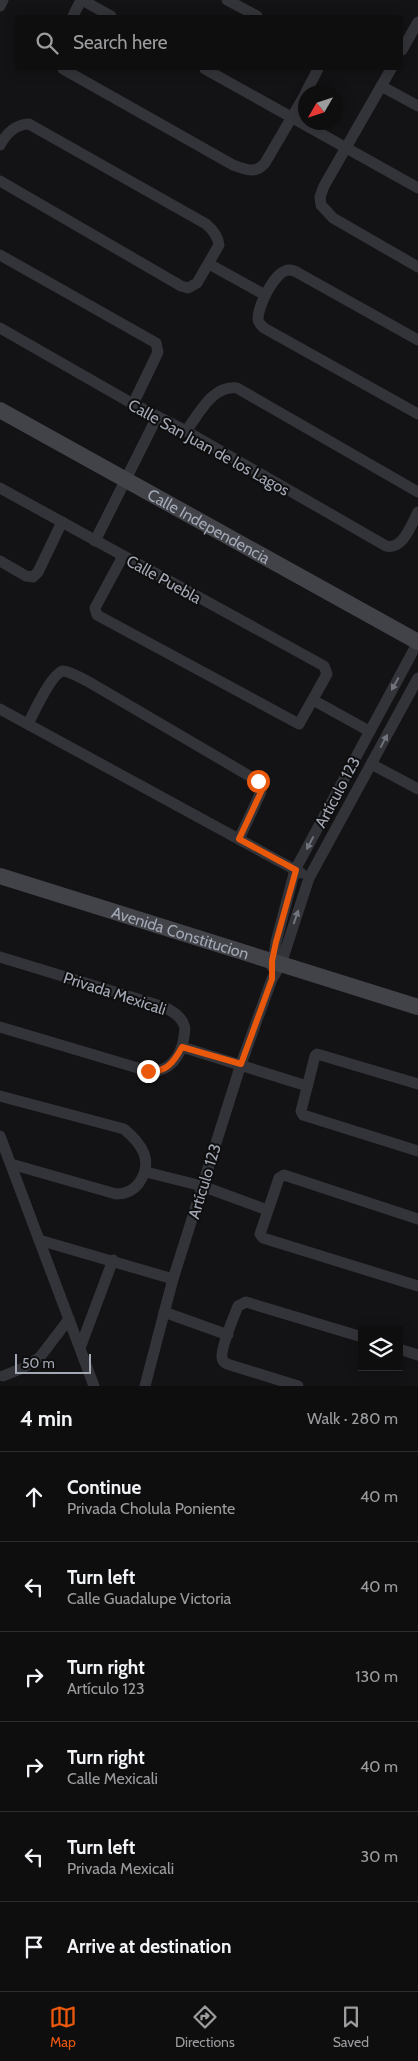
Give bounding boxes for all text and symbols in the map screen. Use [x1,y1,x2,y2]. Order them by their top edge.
search box [15,15,403,70]
icon: search [33,29,61,57]
text: Search here [73,31,167,54]
north arrow [298,85,343,130]
street label: Calle San Juan de los Lagos [125,395,293,500]
street label: Calle Independencia [144,485,274,568]
street label: Calle Puebla [123,551,205,608]
one-way arrow [390,678,399,691]
one-way arrow [380,734,388,748]
street label: Artículo 123 [311,753,364,831]
route start [247,770,270,793]
one-way arrow [306,836,314,850]
street label: Avenida Constitucion [109,903,251,963]
one-way arrow [293,910,300,925]
street label: Privada Mexicali [61,968,169,1019]
route end [137,1060,160,1083]
street label: Artículo 123 [184,1141,225,1221]
map controls [358,1326,403,1371]
button: layers [358,1326,403,1371]
scale bar [15,1351,91,1374]
text: 50 m [22,1354,55,1372]
text: 4 min [20,1406,73,1431]
text: Walk · 280 m [307,1409,398,1428]
text: Continue [67,1476,141,1499]
icon: ahead [20,1483,48,1511]
text: 40 m [360,1487,398,1506]
text: Privada Cholula Poniente [67,1499,235,1518]
text: Turn left [67,1566,135,1589]
icon: left [20,1573,48,1601]
text: 40 m [360,1577,398,1596]
text: Calle Guadalupe Victoria [67,1589,231,1608]
text: Turn right [67,1656,145,1679]
icon: right [20,1663,48,1691]
text: 130 m [355,1667,398,1686]
text: Artículo 123 [67,1679,145,1698]
text: Turn right [67,1746,145,1769]
icon: right [20,1753,48,1781]
text: 40 m [360,1757,398,1776]
text: Calle Mexicali [67,1769,158,1788]
text: Turn left [67,1836,135,1859]
icon: left [20,1843,48,1871]
text: 30 m [361,1847,398,1866]
text: Privada Mexicali [67,1859,174,1878]
icon: arrive [20,1933,48,1961]
text: Arrive at destination [67,1935,231,1958]
tab: Map [49,2003,77,2051]
tab: Directions [175,2003,235,2051]
tab: Saved [333,2003,369,2051]

